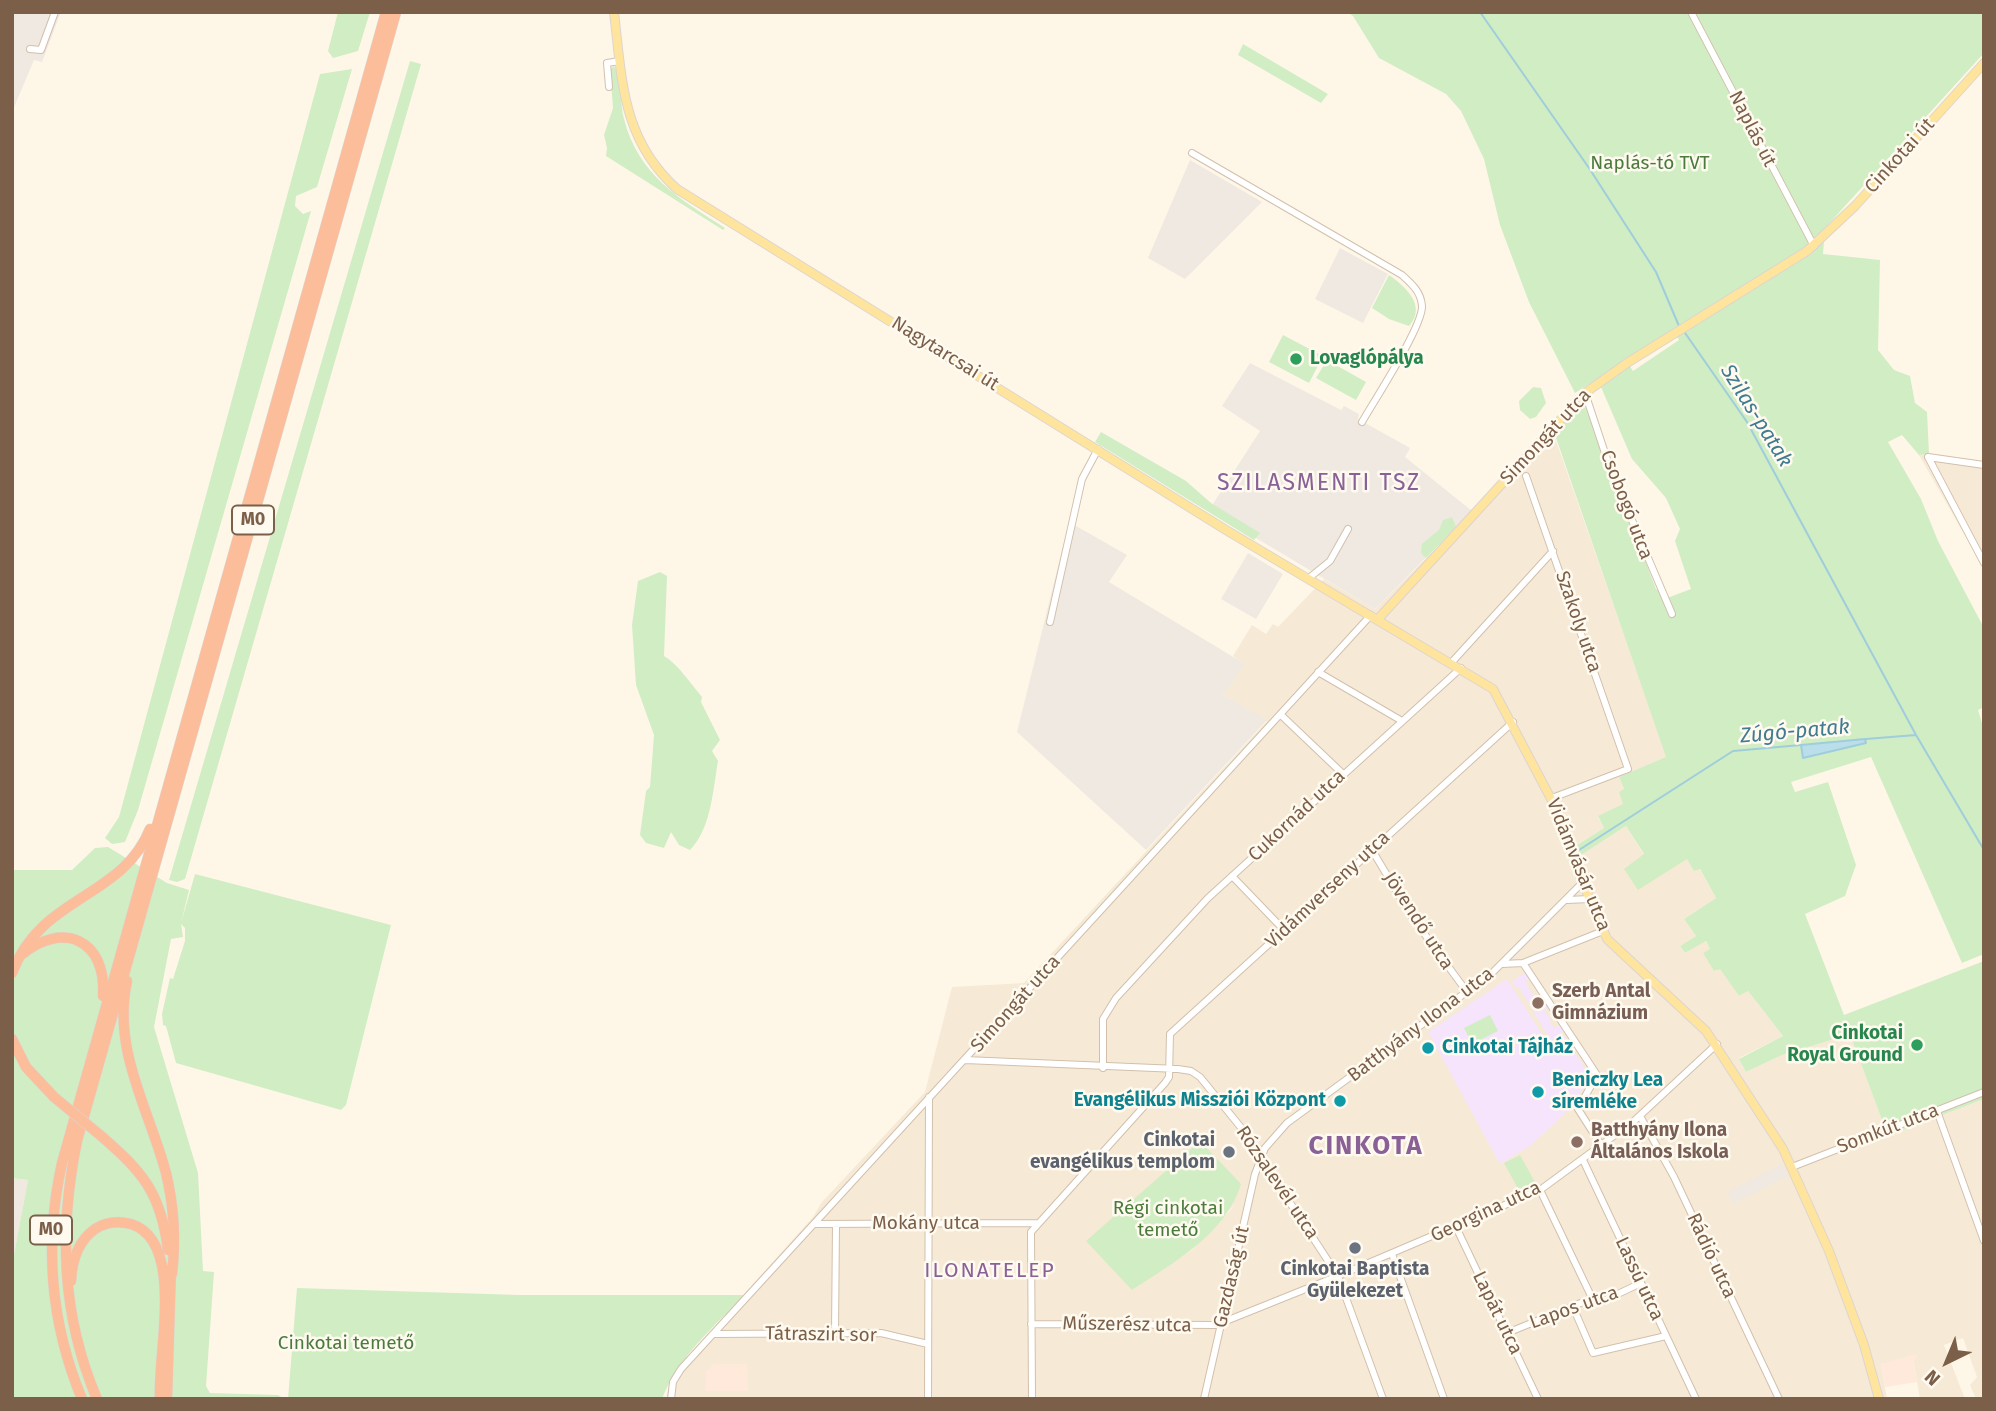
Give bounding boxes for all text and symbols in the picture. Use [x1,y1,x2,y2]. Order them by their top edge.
street label: Naplás út [1723,87,1781,171]
street label: Cinkotai út [1860,114,1940,198]
park label: Naplás-tó TVT [1590,153,1710,175]
street label: Nagytarcsai út [887,312,1003,396]
place label: Lovaglópálya [1310,348,1424,370]
marker: Lovaglópálya [1288,351,1304,367]
water label: Szilas-patak [1715,360,1797,472]
street label: Simongát utca [1496,384,1596,490]
street label: Csobogó utca [1595,447,1657,563]
district label: SZILASMENTI TSZ [1219,470,1419,498]
road number: M0 [232,506,274,534]
street label: Szakoly utca [1550,568,1606,676]
water label: Zúgó-patak [1739,715,1851,749]
street label: Cukornád utca [1244,765,1350,867]
street label: Vidámvásár utca [1541,795,1615,935]
street label: Vidámverseny utca [1261,826,1395,954]
street label: Jövendő utca [1378,868,1458,974]
street label: Simongát utca [966,951,1066,1057]
street label: Batthyány Ilona utca [1343,963,1499,1087]
place label: Szerb Antal Gimnázium [1552,981,1650,1025]
marker: Szerb Antal Gimnázium [1530,995,1546,1011]
place label: Cinkotai Royal Ground [1787,1023,1903,1067]
place label: Cinkotai Tájház [1442,1037,1573,1059]
marker: Cinkotai Royal Ground [1909,1037,1925,1053]
marker: Cinkotai Tájház [1420,1040,1436,1056]
place label: Beniczky Lea síremléke [1552,1070,1663,1114]
marker: Beniczky Lea síremléke [1530,1084,1546,1100]
place label: Evangélikus Missziói Központ [1074,1090,1326,1112]
marker: Evangélikus Missziói Központ [1332,1093,1348,1109]
street label: Somkút utca [1834,1099,1942,1159]
place label: Batthyány Ilona Általános Iskola [1591,1120,1729,1164]
street label: Rózsalevél utca [1231,1122,1323,1244]
place label: Cinkotai evangélikus templom [1030,1130,1215,1174]
district label: CINKOTA [1309,1131,1423,1163]
marker: Batthyány Ilona Általános Iskola [1569,1134,1585,1150]
marker: Cinkotai evangélikus templom [1221,1144,1237,1160]
street label: Georgina utca [1427,1177,1545,1247]
park label: Régi cinkotai temető [1113,1198,1223,1242]
street label: Rádió utca [1681,1210,1741,1302]
street label: Mokány utca [872,1213,980,1235]
road number: M0 [30,1216,72,1245]
street label: Gazdaság út [1209,1224,1255,1330]
street label: Lassú utca [1610,1233,1668,1325]
marker: Cinkotai Baptista Gyülekezet [1347,1240,1363,1256]
district label: ILONATELEP [925,1258,1055,1284]
place label: Cinkotai Baptista Gyülekezet [1281,1259,1429,1303]
street label: Lapát utca [1467,1268,1527,1358]
street label: Lapos utca [1527,1281,1621,1335]
street label: Műszerész utca [1062,1312,1192,1338]
street label: Tátraszirt sor [765,1323,877,1347]
north arrow [1912,1327,1982,1397]
park label: Cinkotai temető [278,1333,414,1355]
text: N [1920,1365,1945,1390]

